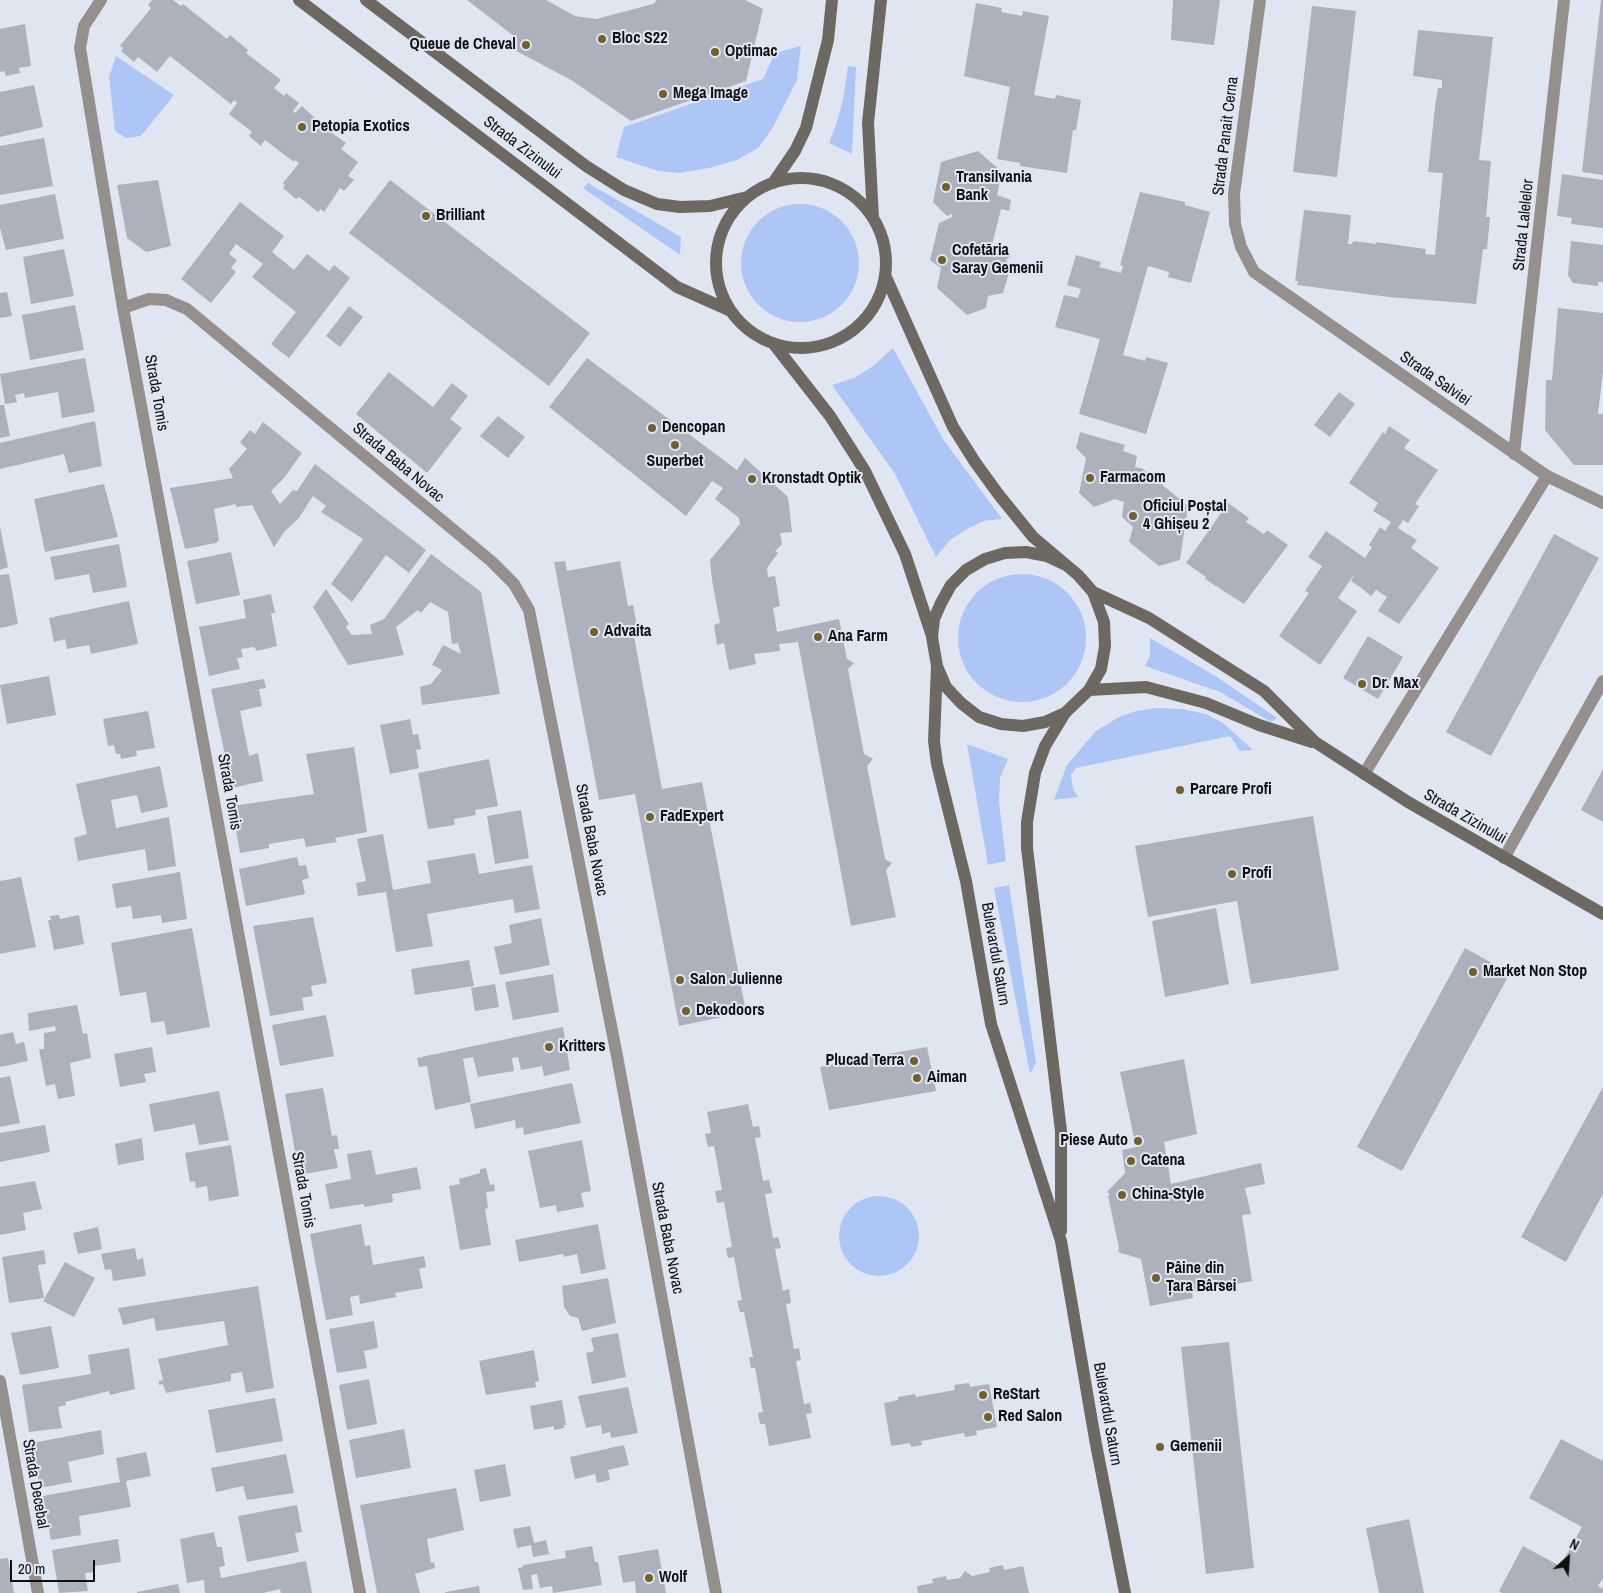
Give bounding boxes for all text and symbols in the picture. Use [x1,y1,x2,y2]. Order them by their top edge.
place label: Bloc S22 [612,29,667,49]
marker: Bloc S22 [596,33,608,45]
place label: Queue de Cheval [410,35,516,55]
marker: Queue de Cheval [520,39,532,51]
place label: Optimac [725,42,777,62]
marker: Optimac [709,46,721,58]
street label: Strada Panait Cerna [1209,75,1243,197]
place label: Mega Image [673,84,748,104]
marker: Mega Image [657,88,669,100]
street label: Strada Zizinului [479,112,565,184]
place label: Petopia Exotics [312,117,410,137]
marker: Petopia Exotics [296,121,308,133]
place label: Transilvania Bank [956,168,1032,206]
street label: Strada Lalelelor [1510,178,1538,272]
marker: Transilvania Bank [940,181,952,193]
place label: Brilliant [436,206,485,226]
marker: Brilliant [420,210,432,222]
place label: Cofetăria Saray Gemenii [952,241,1043,279]
marker: Cofetăria Saray Gemenii [936,254,948,266]
street label: Strada Salviei [1396,348,1474,410]
street label: Strada Tomis [140,353,172,433]
place label: Dencopan [662,418,725,438]
street label: Strada Baba Novac [348,419,448,507]
marker: Dencopan [646,422,658,434]
marker: Superbet [669,439,681,451]
place label: Superbet [647,452,703,472]
place label: Farmacom [1100,468,1166,488]
place label: Kronstadt Optik [762,469,861,489]
marker: Farmacom [1084,472,1096,484]
marker: Kronstadt Optik [746,473,758,485]
place label: Oficiul Poștal 4 Ghișeu 2 [1143,497,1227,535]
marker: Oficiul Poștal 4 Ghișeu 2 [1127,510,1139,522]
place label: Advaita [604,622,651,642]
marker: Advaita [588,626,600,638]
place label: Ana Farm [828,627,888,647]
marker: Ana Farm [812,631,824,643]
place label: Dr. Max [1372,674,1419,694]
marker: Dr. Max [1356,678,1368,690]
street label: Strada Tomis [213,752,245,832]
place label: Parcare Profi [1190,780,1272,800]
street label: Strada Baba Novac [571,782,611,898]
marker: Parcare Profi [1174,784,1186,796]
street label: Strada Zizinului [1420,786,1510,848]
place label: FadExpert [660,807,724,827]
marker: FadExpert [644,811,656,823]
place label: Profi [1242,864,1272,884]
marker: Profi [1226,868,1238,880]
street label: Bulevardul Saturn [976,901,1014,1007]
place label: Market Non Stop [1483,962,1587,982]
marker: Market Non Stop [1467,966,1479,978]
place label: Salon Julienne [690,970,783,990]
marker: Salon Julienne [674,974,686,986]
place label: Dekodoors [696,1001,765,1021]
marker: Dekodoors [680,1005,692,1017]
place label: Kritters [559,1037,606,1057]
marker: Kritters [543,1041,555,1053]
place label: Plucad Terra [825,1051,904,1071]
marker: Plucad Terra [908,1055,920,1067]
place label: Aiman [927,1068,967,1088]
marker: Aiman [911,1072,923,1084]
place label: Piese Auto [1060,1131,1128,1151]
marker: Piese Auto [1132,1135,1144,1147]
street label: Strada Tomis [287,1150,319,1230]
place label: Catena [1141,1151,1185,1171]
marker: Catena [1125,1155,1137,1167]
street label: Strada Baba Novac [647,1180,687,1296]
place label: China-Style [1132,1185,1204,1205]
marker: China-Style [1116,1189,1128,1201]
place label: Pâine din Țara Bârsei [1166,1259,1237,1297]
marker: Pâine din Țara Bârsei [1150,1272,1162,1284]
street label: Bulevardul Saturn [1088,1361,1126,1467]
place label: ReStart [993,1385,1040,1405]
marker: ReStart [977,1389,989,1401]
place label: Red Salon [998,1407,1062,1427]
marker: Red Salon [982,1411,994,1423]
place label: Gemenii [1170,1437,1222,1457]
street label: Strada Decebal [18,1438,52,1530]
marker: Gemenii [1154,1441,1166,1453]
north arrow [1543,1533,1593,1583]
text: N [1567,1535,1582,1554]
scale bar [12,1550,98,1582]
text: 20 m [18,1558,45,1579]
place label: Wolf [659,1568,687,1588]
marker: Wolf [643,1572,655,1584]

